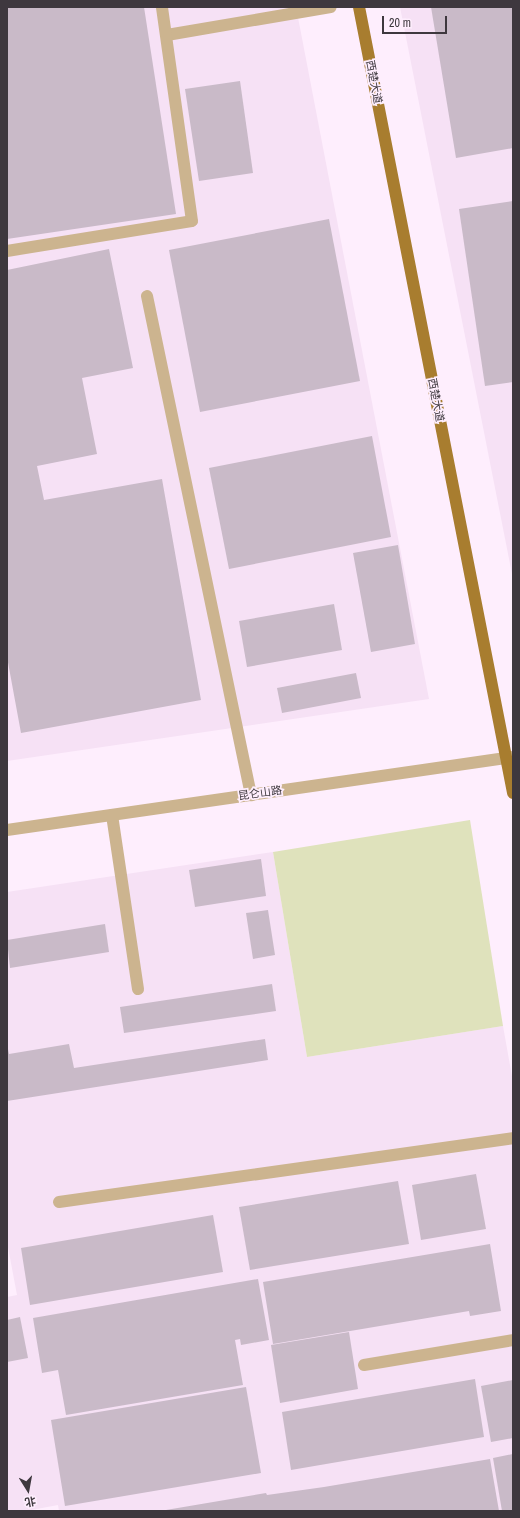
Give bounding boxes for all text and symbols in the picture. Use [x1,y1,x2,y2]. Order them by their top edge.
scale bar [384,8,449,34]
text: 20 m [389,15,411,31]
street label: 西楚大道 [363,59,385,105]
street label: 西楚大道 [425,377,447,423]
street label: 昆仑山路 [237,783,283,803]
north arrow [8,1470,48,1510]
text: 北 [24,1494,37,1510]

